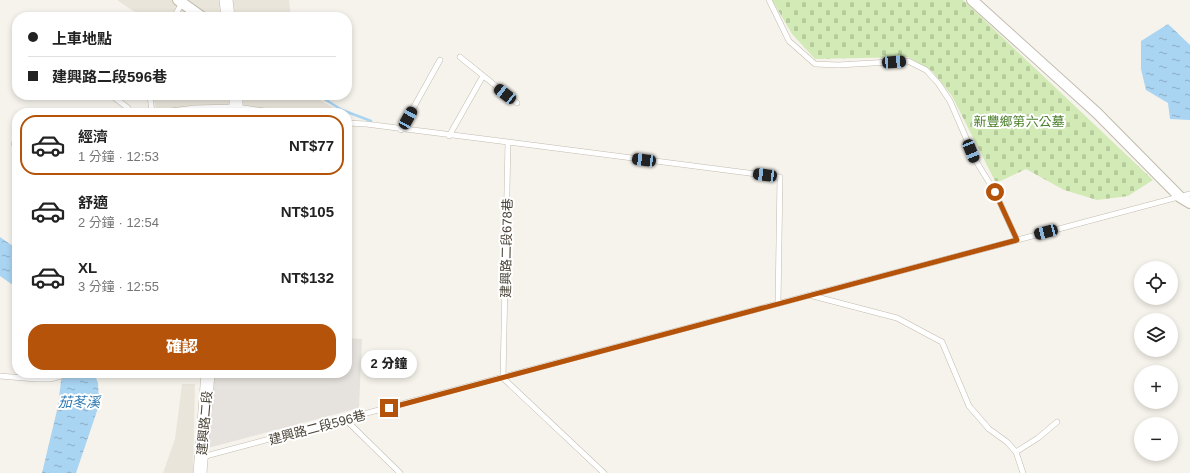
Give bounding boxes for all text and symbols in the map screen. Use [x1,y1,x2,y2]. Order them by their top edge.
text: 上車地點 [52,30,112,47]
car [882,55,906,69]
text: 建興路二段596巷 [52,68,167,85]
car [492,82,518,106]
car [397,105,419,131]
park label: 新豐鄉第六公墓 [973,114,1065,129]
icon: car [30,127,66,163]
text: 經濟 [78,128,108,145]
text: NT$77 [289,137,334,154]
car [961,138,981,164]
text: 1 分鐘 · 12:53 [78,149,159,164]
car [631,153,657,167]
car [752,168,778,182]
route start [986,183,1004,201]
icon: car [30,193,66,229]
text: 舒適 [78,194,108,211]
street label: 建興路二段678巷 [498,198,515,298]
text: NT$105 [281,203,334,220]
text: 2 分鐘 · 12:54 [78,215,159,230]
car [1033,223,1059,241]
icon: car [30,259,66,295]
text: XL [78,259,97,276]
map controls [1134,261,1178,461]
button: locate [1134,261,1178,305]
text: NT$132 [281,269,334,286]
text: 3 分鐘 · 12:55 [78,279,159,294]
button: layers [1134,313,1178,357]
button: 確認 [28,324,336,370]
callout: 2 分鐘 [361,350,417,378]
text: 2 分鐘 [371,356,407,371]
button: + [1134,365,1178,409]
street label: 建興路二段 [194,390,215,456]
water label: 茄苳溪 [58,394,102,410]
route end [380,399,398,417]
street label: 建興路二段596巷 [267,407,367,448]
button: − [1134,417,1178,461]

